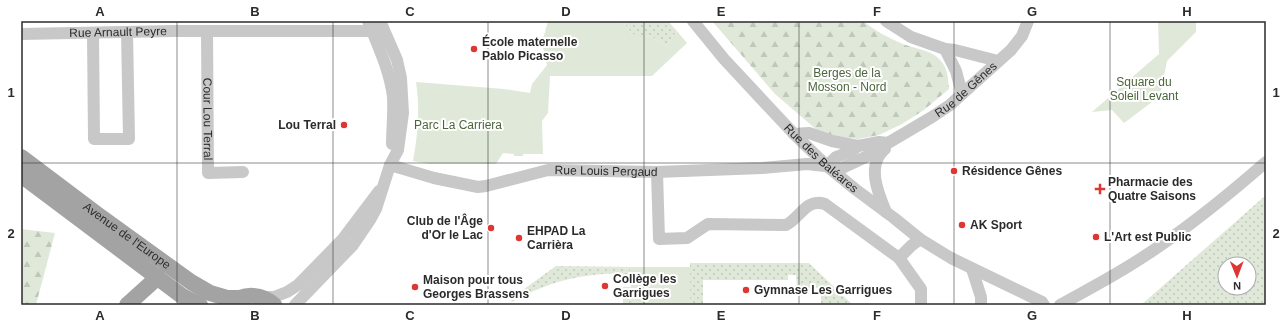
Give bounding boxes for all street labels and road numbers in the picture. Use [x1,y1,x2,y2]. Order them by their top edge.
street label: Rue Arnault Peyre [69,24,167,40]
street label: Rue de Gênes [932,59,1000,120]
street label: Cour Lou Terral [200,78,215,160]
street label: Rue des Baléares [781,121,861,196]
street label: Rue Louis Pergaud [555,163,658,179]
street label: Avenue de l'Europe [81,199,174,272]

